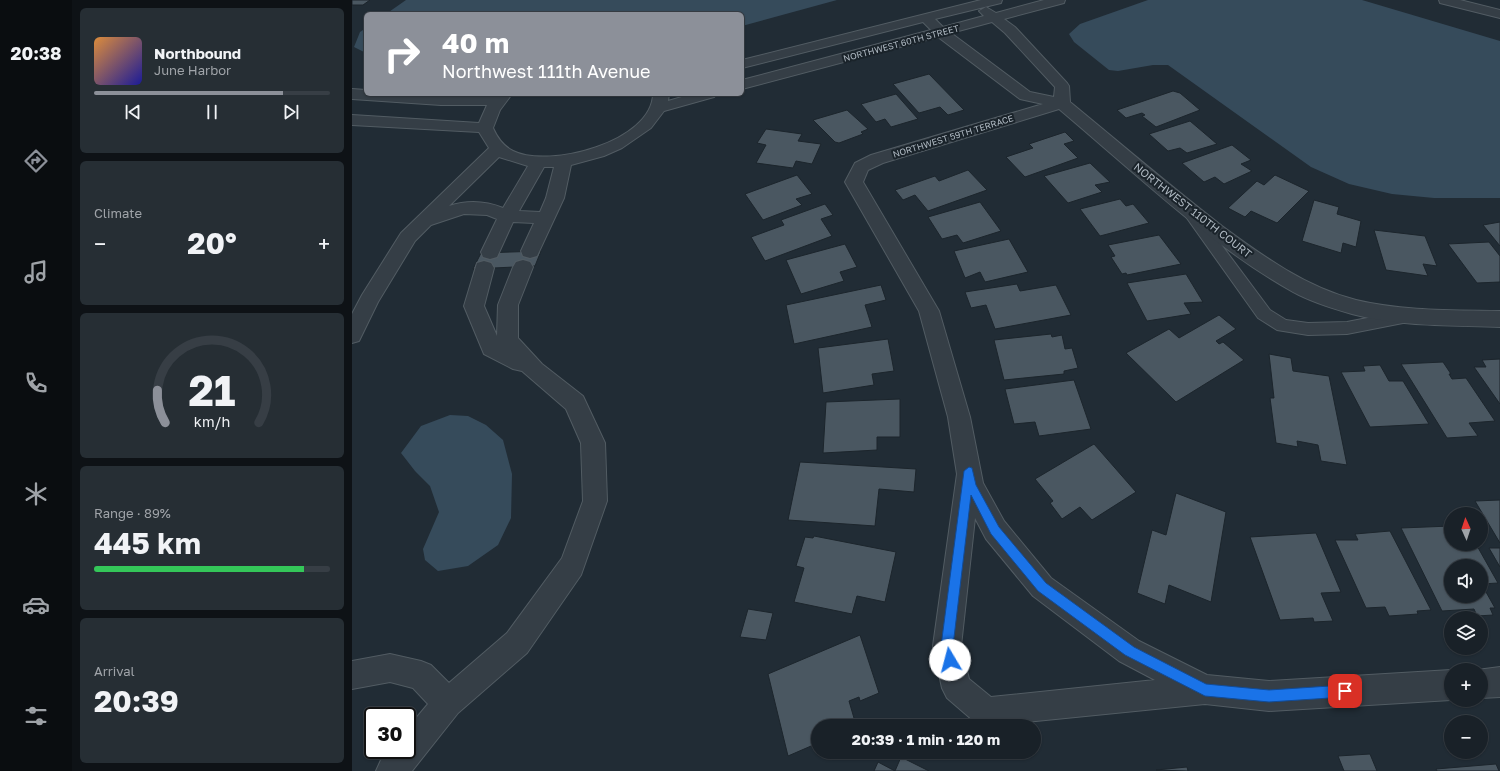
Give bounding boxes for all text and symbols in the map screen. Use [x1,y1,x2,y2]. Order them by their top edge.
street label: NORTHWEST 60TH STREET [842,22,960,64]
text: 40 m [442,26,509,59]
icon: right [376,28,428,80]
text: 20:38 [11,42,61,64]
text: Northbound [154,44,241,62]
text: Northwest 111th Avenue [442,60,651,82]
text: June Harbor [154,62,231,78]
icon: previous [122,101,144,123]
icon: pause [201,101,223,123]
icon: next [280,101,302,123]
street label: NORTHWEST 59TH TERRACE [891,112,1015,160]
icon: directions [22,147,50,175]
street label: NORTHWEST 110TH COURT [1131,160,1255,260]
text: Climate [94,205,142,221]
text: 20° [187,225,237,261]
text: − [94,230,106,257]
text: + [318,230,330,257]
icon: music [22,258,50,286]
text: 21 [189,365,235,415]
icon: phone [22,369,50,397]
text: km/h [194,413,230,430]
icon: climate [22,480,50,508]
text: Range · 89% [94,505,171,521]
north arrow [1444,507,1488,551]
map controls [1444,507,1488,759]
text: 445 km [94,525,201,561]
button: sound [1444,559,1488,603]
icon: car [22,591,50,619]
button: layers [1444,611,1488,655]
position arrow [929,639,971,681]
text: Arrival [94,663,135,679]
button: + [1444,663,1488,707]
pin [1328,674,1362,708]
icon: arrive [1334,680,1356,702]
text: 20:39 [94,683,179,719]
icon: filters [22,702,50,730]
speed limit sign: 30 [364,707,416,759]
button: − [1444,715,1488,759]
text: 20:39 · 1 min · 120 m [852,730,1000,748]

